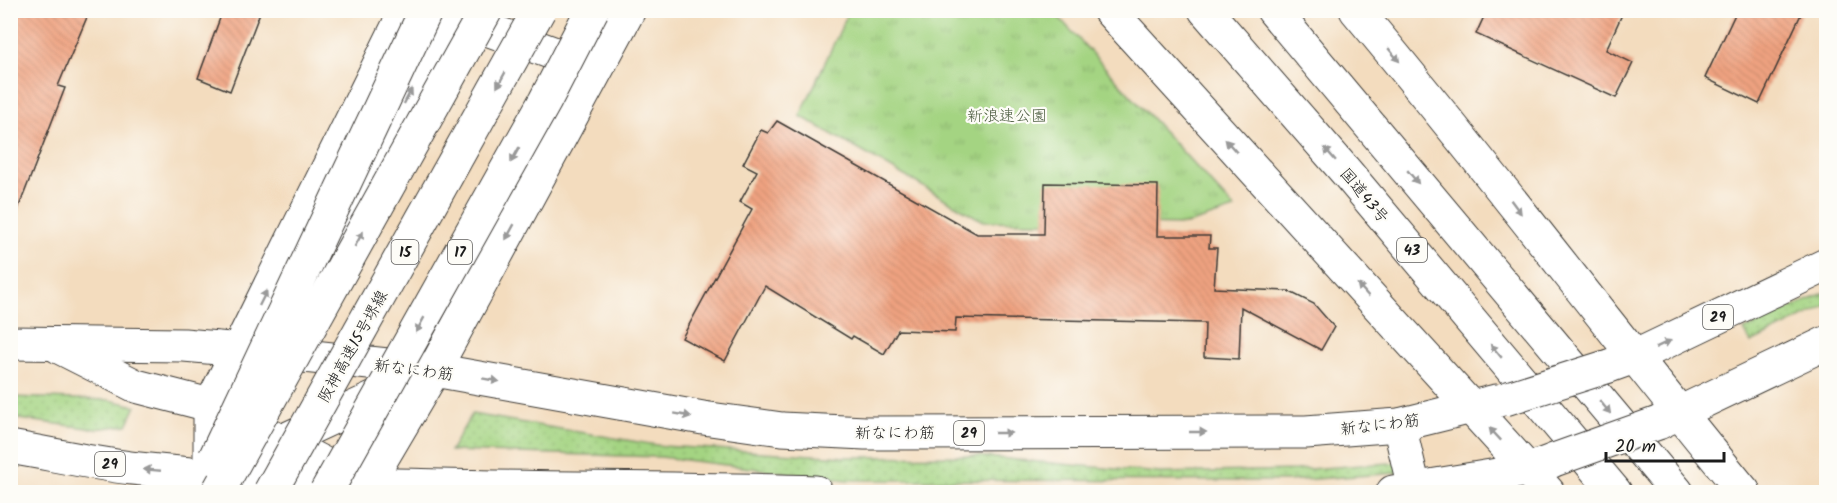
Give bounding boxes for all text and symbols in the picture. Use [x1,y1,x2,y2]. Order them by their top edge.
one-way arrow [1387,47,1400,62]
one-way arrow [496,72,506,89]
one-way arrow [404,87,413,104]
park label: 新浪速公園 [967,104,1047,129]
one-way arrow [1225,139,1238,154]
one-way arrow [510,146,520,163]
one-way arrow [1324,147,1337,162]
street label: 国道43号 [1333,163,1395,229]
one-way arrow [1406,169,1419,185]
one-way arrow [1510,199,1523,215]
one-way arrow [505,223,515,240]
one-way arrow [354,231,364,248]
road number: 43 [1397,238,1427,262]
road number: 15 [392,240,418,264]
road number: 17 [448,240,472,264]
one-way arrow [1357,283,1370,298]
street label: 阪神高速15号堺線 [312,286,395,408]
one-way arrow [258,289,268,306]
road number: 29 [1703,305,1733,329]
one-way arrow [415,317,425,334]
one-way arrow [1654,339,1671,348]
one-way arrow [1490,343,1503,359]
street label: 新なにわ筋 [373,353,455,388]
one-way arrow [482,376,501,385]
one-way arrow [1599,399,1611,414]
street label: 新なにわ筋 [1339,408,1421,443]
one-way arrow [674,411,693,420]
street label: 新なにわ筋 [855,421,935,446]
road number: 29 [954,421,984,445]
scale bar [1606,425,1724,463]
one-way arrow [1189,427,1208,437]
one-way arrow [1488,427,1502,441]
one-way arrow [994,428,1013,437]
text: 20 m [1615,433,1656,462]
road number: 29 [95,452,125,476]
one-way arrow [142,465,161,475]

